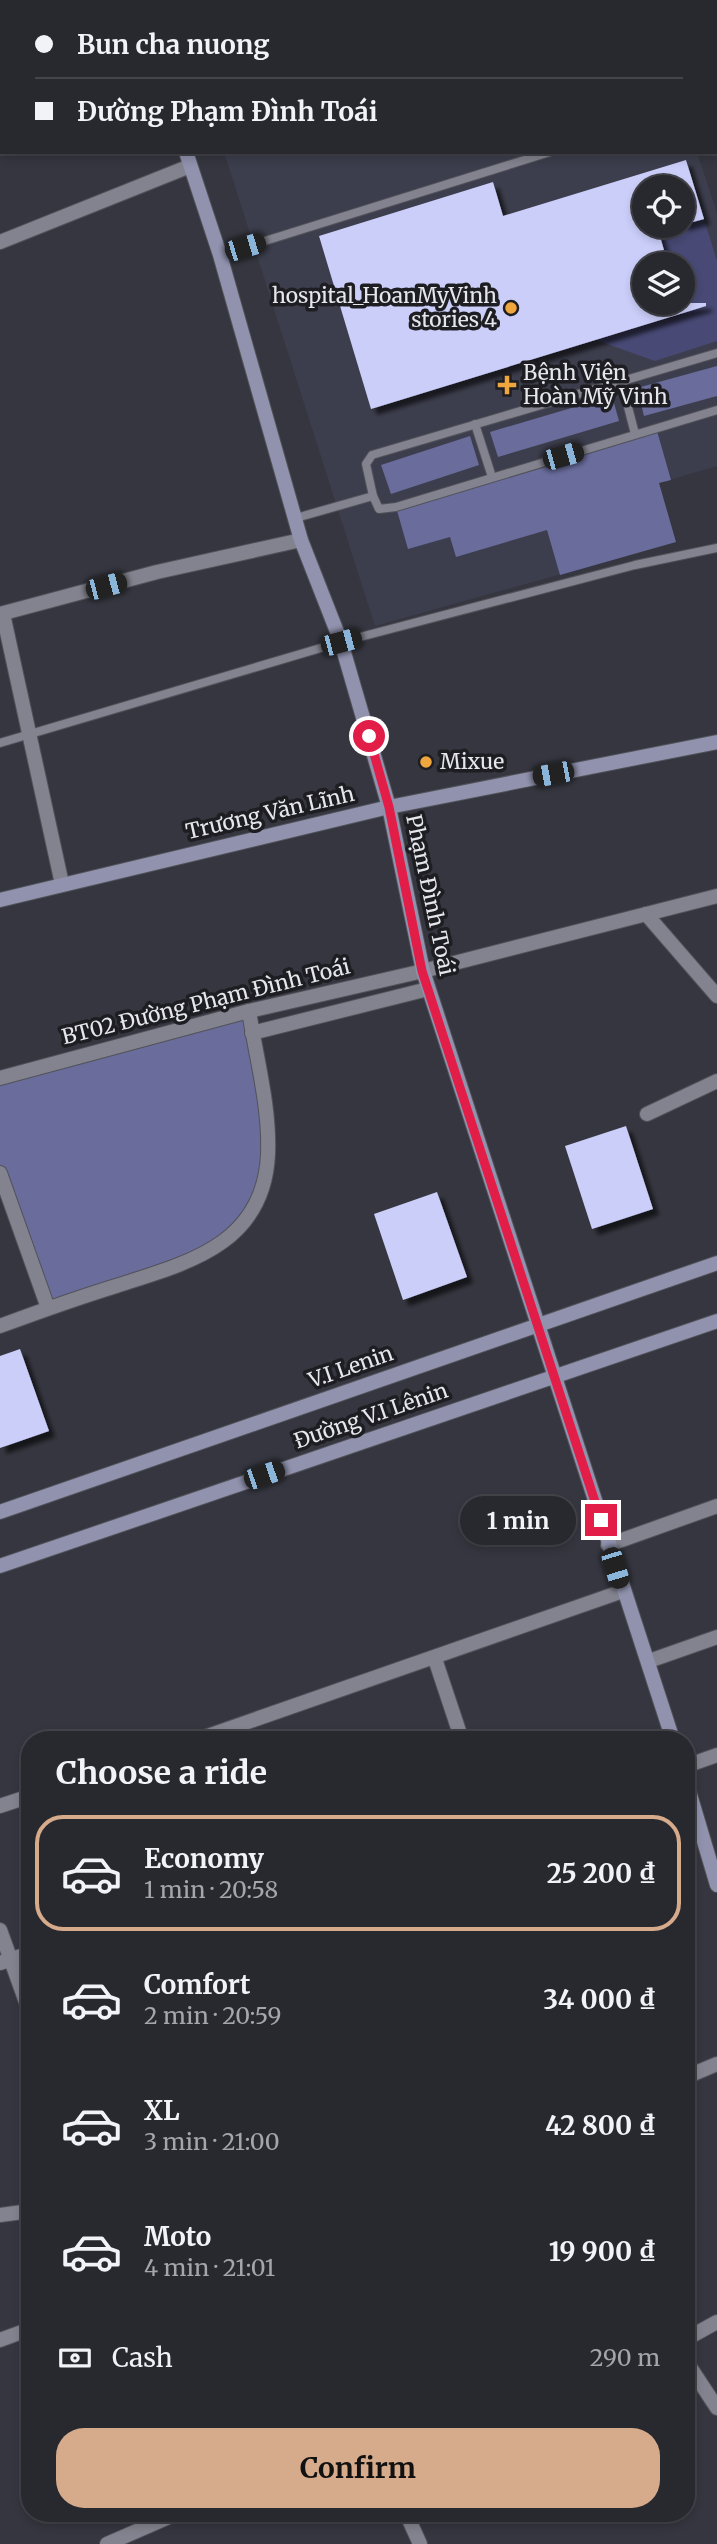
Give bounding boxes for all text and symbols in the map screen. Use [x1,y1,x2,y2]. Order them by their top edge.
text: Bun cha nuong [77,28,270,61]
text: Đường Phạm Đình Toái [77,95,378,128]
map controls [632,175,695,315]
button: locate [632,175,695,238]
car [222,231,269,263]
button: layers [632,252,695,315]
place label: hospital_HoanMyVinh stories 4 [272,282,497,333]
marker: hospital_HoanMyVinh stories 4 [503,300,519,316]
place label: Bệnh Viện Hoàn Mỹ Vinh [523,359,668,410]
marker: Bệnh Viện Hoàn Mỹ Vinh [497,375,517,395]
car [540,440,587,472]
car [83,570,130,602]
car [318,626,365,658]
route start [353,720,385,752]
place label: Mixue [440,748,504,775]
marker: Mixue [418,754,434,770]
car [531,760,576,788]
street label: Trương Văn Lĩnh [183,780,357,845]
street label: Phạm Đình Toái [400,812,461,978]
street label: BT02 Đường Phạm Đình Toái [59,953,353,1050]
street label: V.I Lenin [304,1339,397,1394]
street label: Đường V.I Lênin [290,1377,451,1455]
car [241,1458,288,1492]
callout: 1 min [461,1496,576,1544]
route end [585,1504,617,1536]
text: 1 min [487,1506,549,1535]
car [599,1545,632,1591]
text: Choose a ride [56,1753,267,1793]
icon: car [60,1842,123,1905]
text: Economy [144,1842,264,1875]
text: 25 200 ₫ [547,1857,656,1890]
text: 1 min · 20:58 [144,1875,278,1904]
icon: car [60,1968,123,2031]
text: Comfort [144,1968,250,2001]
text: 34 000 ₫ [543,1983,656,2016]
text: 2 min · 20:59 [144,2001,281,2030]
icon: car [60,2094,123,2157]
text: XL [144,2094,180,2127]
text: 42 800 ₫ [545,2109,656,2142]
text: 3 min · 21:00 [144,2127,280,2156]
icon: car [60,2220,123,2283]
text: Moto [144,2220,211,2253]
text: 19 900 ₫ [549,2235,656,2268]
text: 4 min · 21:01 [144,2253,275,2282]
icon: cash [56,2339,94,2377]
text: Cash [112,2341,173,2374]
text: 290 m [590,2343,660,2372]
button: Confirm [56,2428,660,2508]

